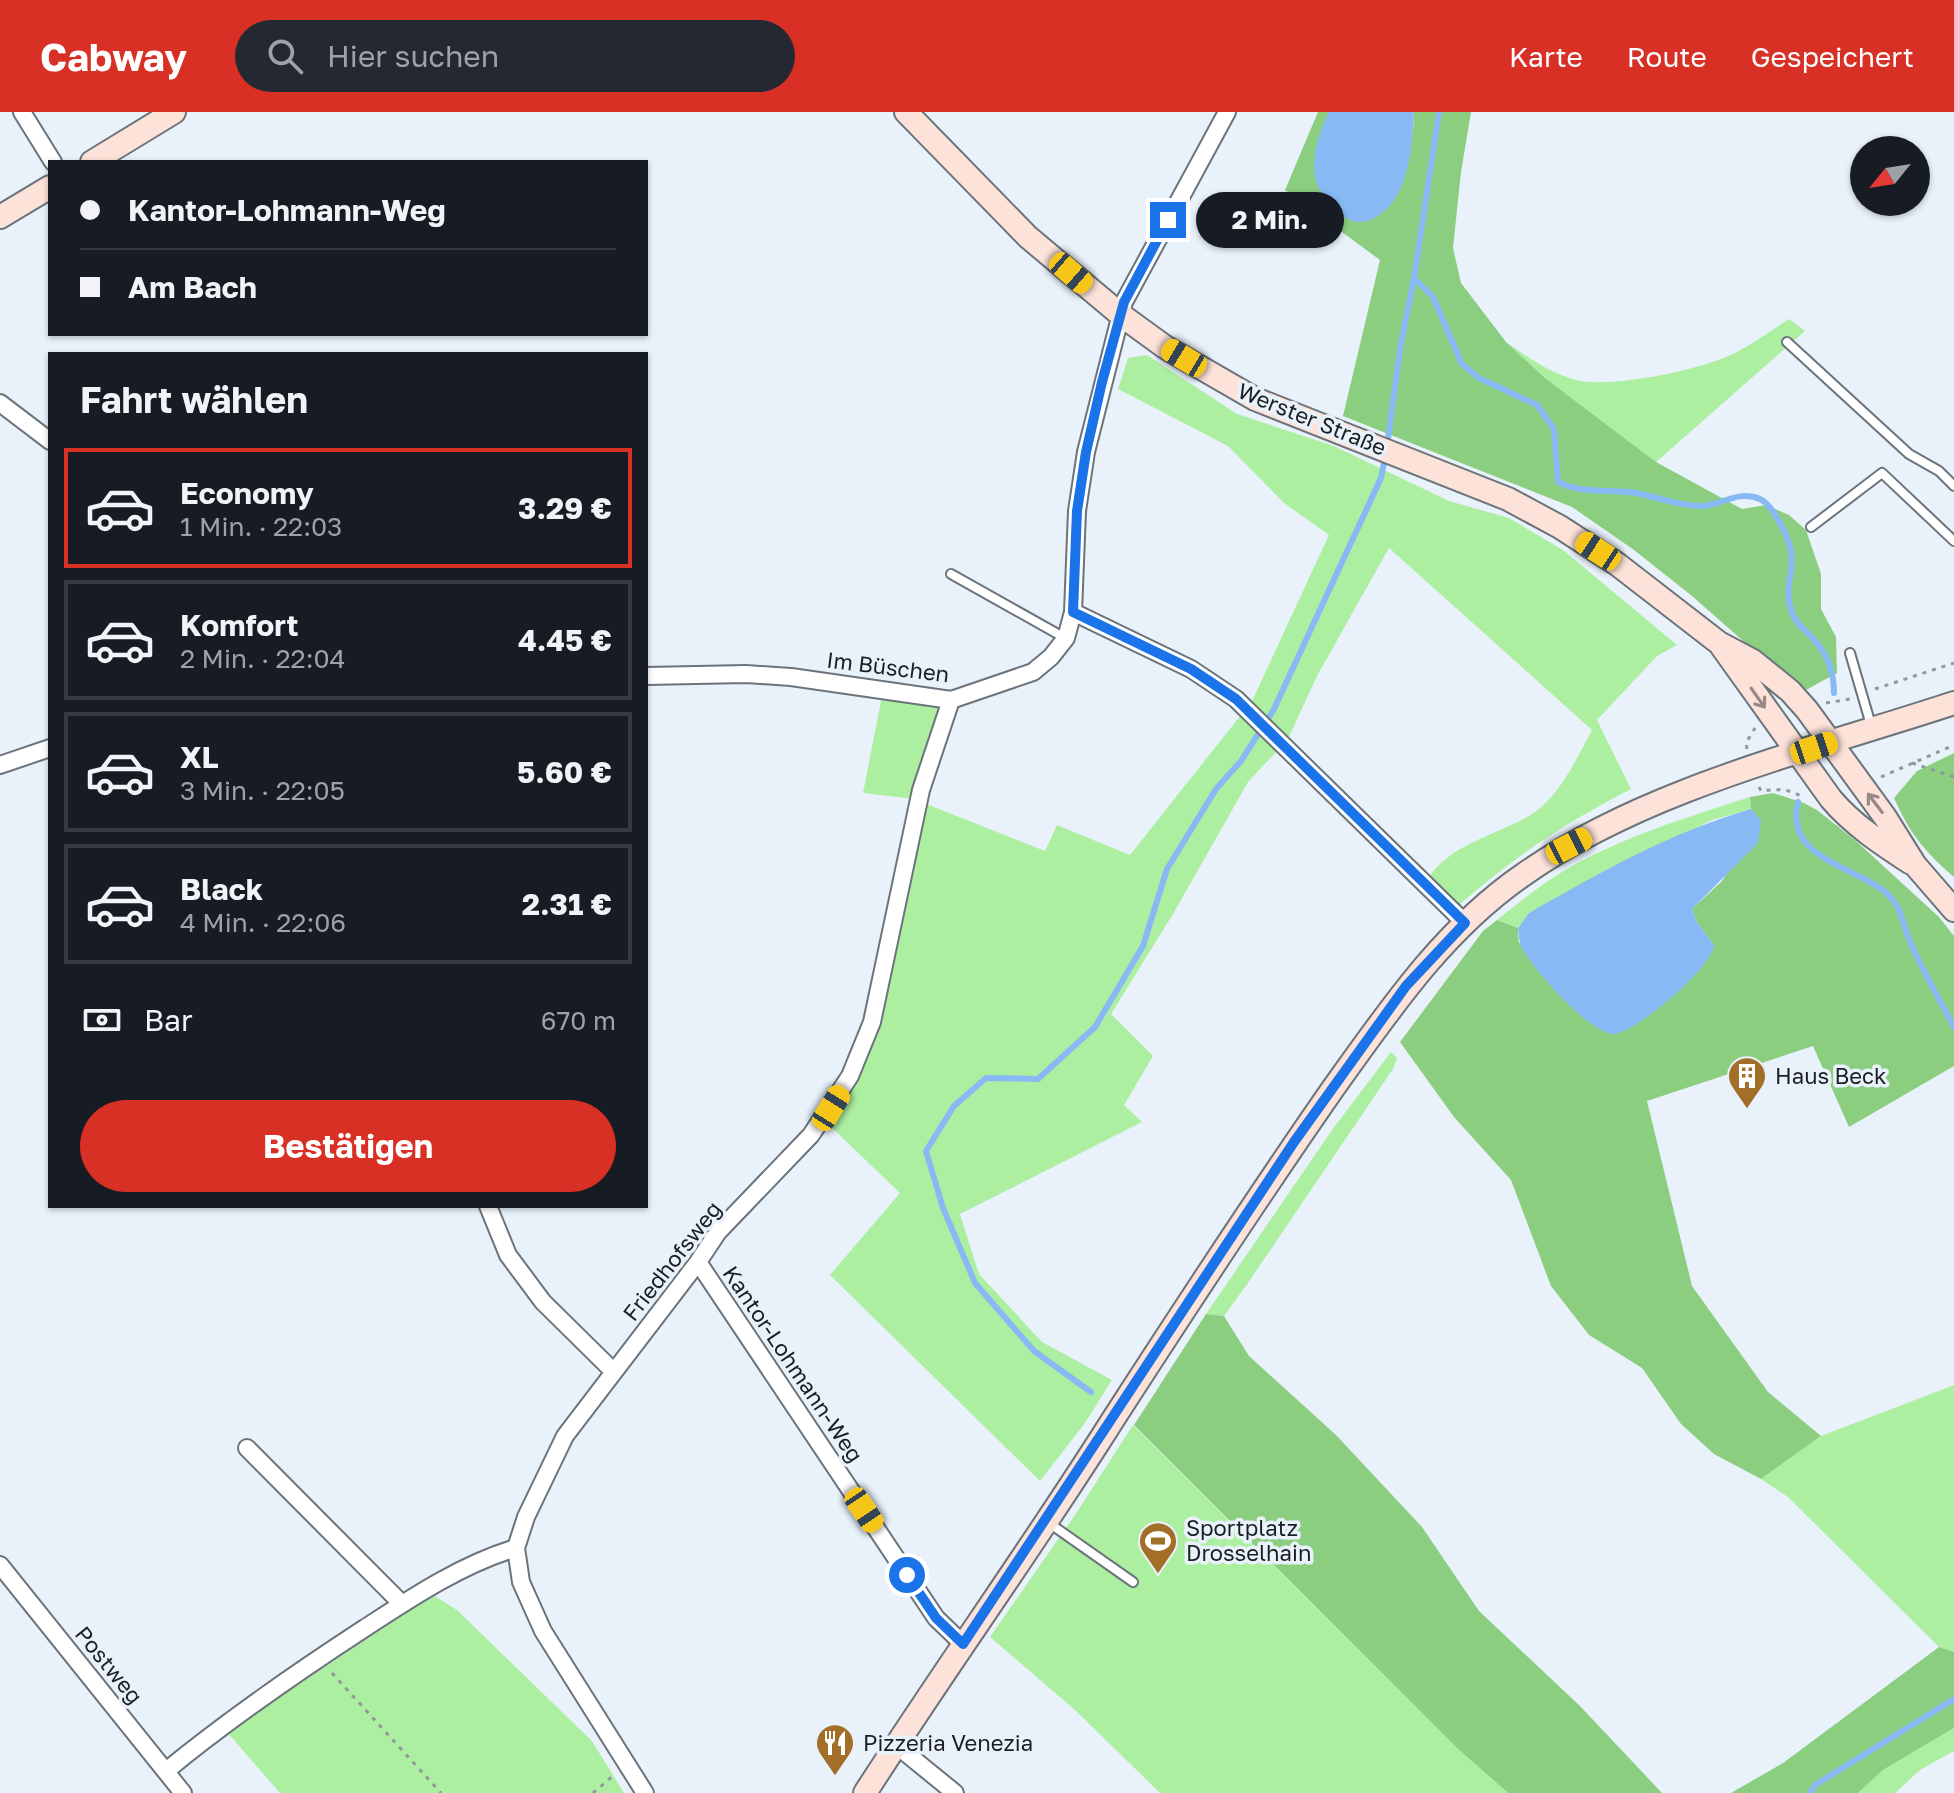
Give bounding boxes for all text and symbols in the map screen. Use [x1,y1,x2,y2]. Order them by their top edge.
search box [235,20,795,92]
text: Cabway [40,34,187,79]
icon: search [263,34,307,78]
text: Hier suchen [327,38,499,74]
text: Karte [1509,40,1583,73]
text: Route [1627,40,1707,73]
text: Gespeichert [1751,40,1914,73]
north arrow [1850,136,1930,216]
map controls [1850,136,1930,216]
text: Kantor-Lohmann-Weg [128,192,446,228]
callout: 2 Min. [1196,192,1344,248]
route end [1150,202,1186,238]
text: 2 Min. [1232,204,1308,235]
car [1045,248,1097,298]
text: Am Bach [128,269,257,305]
car [1157,335,1211,381]
street label: Werster Straße [1234,376,1390,461]
text: Fahrt wählen [80,378,308,421]
icon: car [84,472,156,544]
text: Economy [180,475,314,511]
text: 3.29 € [518,490,612,526]
text: 1 Min. · 22:03 [180,511,342,542]
car [1571,528,1625,574]
icon: car [84,604,156,676]
text: Komfort [180,607,299,643]
text: 4.45 € [518,622,612,658]
text: 2 Min. · 22:04 [180,643,345,674]
street label: Im Büschen [825,646,951,687]
one-way arrow [1749,687,1766,709]
car [1787,729,1841,767]
icon: car [84,736,156,808]
text: XL [180,739,219,775]
text: 5.60 € [517,754,612,790]
text: 3 Min. · 22:05 [180,775,345,806]
one-way arrow [1866,792,1883,814]
car [1542,824,1596,868]
icon: car [84,868,156,940]
text: Black [180,871,263,907]
text: 2.31 € [522,886,612,922]
text: 4 Min. · 22:06 [180,907,346,938]
icon: cash [80,998,124,1042]
text: Bar [144,1002,193,1038]
text: 670 m [541,1005,616,1036]
building icon: Haus Beck [1726,1055,1768,1110]
place label: Haus Beck [1775,1062,1887,1089]
car [808,1081,854,1135]
button: Bestätigen [80,1100,616,1192]
street label: Friedhofsweg [617,1196,727,1326]
street label: Kantor-Lohmann-Weg [718,1260,869,1467]
car [841,1483,887,1537]
place label: Sportplatz Drosselhain [1186,1514,1311,1566]
sports icon: Sportplatz Drosselhain [1137,1520,1179,1575]
route start [889,1557,925,1593]
street label: Postweg [70,1620,149,1709]
restaurant icon: Pizzeria Venezia [814,1722,856,1777]
place label: Pizzeria Venezia [863,1729,1033,1756]

